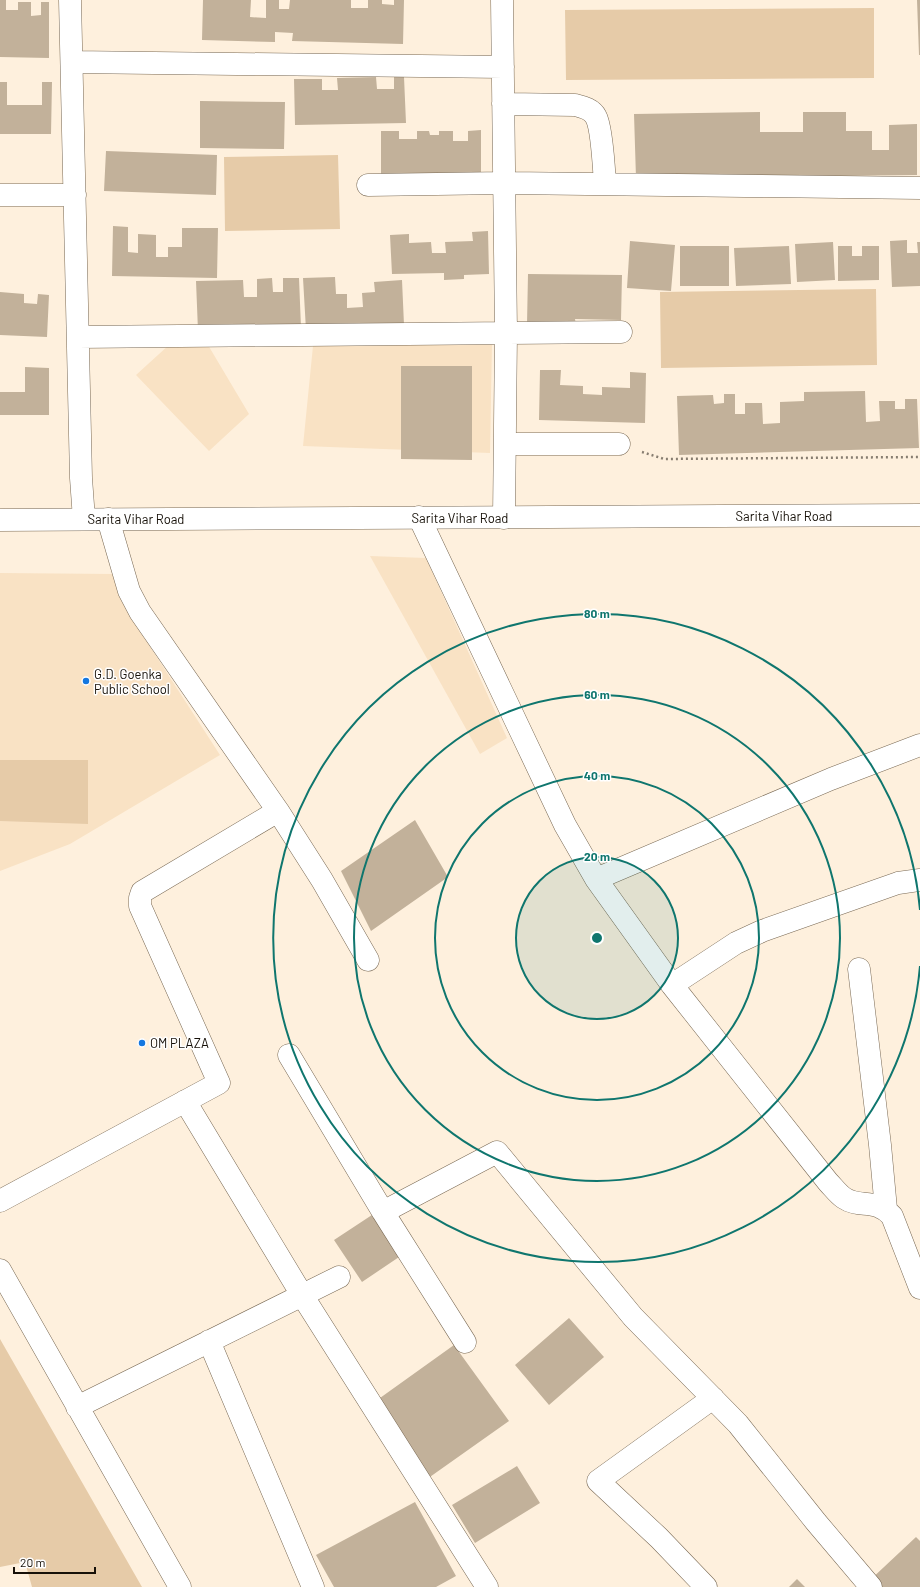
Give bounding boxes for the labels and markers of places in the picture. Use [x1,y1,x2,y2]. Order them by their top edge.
place label: G.D. Goenka Public School [94,666,170,697]
marker: G.D. Goenka Public School [81,676,91,686]
centre of rings [590,931,604,945]
place label: OM PLAZA [150,1035,209,1051]
marker: OM PLAZA [137,1038,147,1048]

